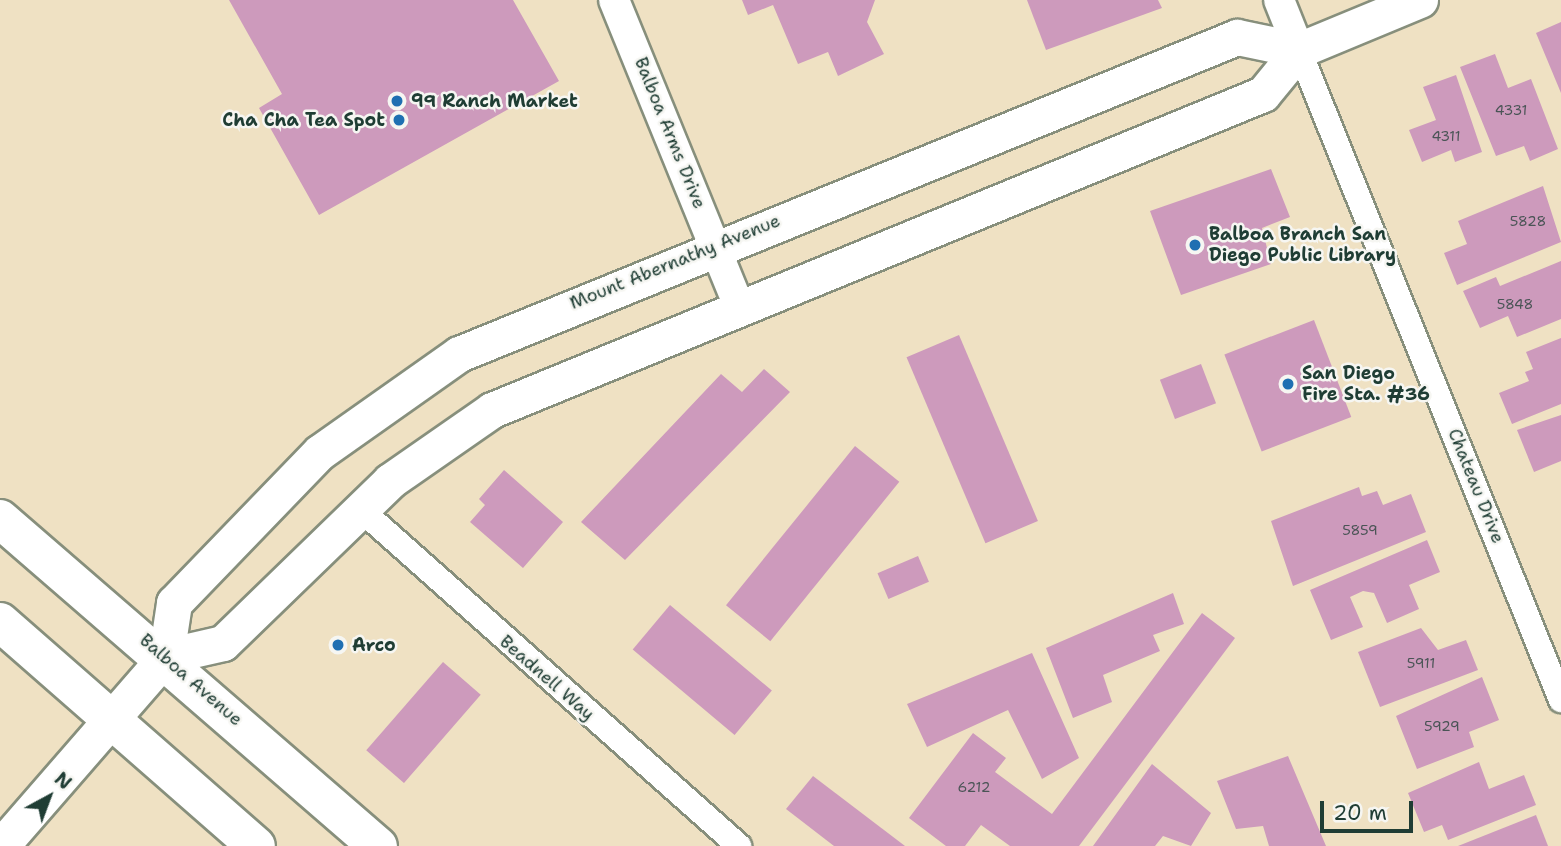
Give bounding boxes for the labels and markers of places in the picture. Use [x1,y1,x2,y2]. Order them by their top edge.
place label: 99 Ranch Market [411,90,578,112]
marker: 99 Ranch Market [389,93,405,109]
place label: Cha Cha Tea Spot [222,109,385,131]
marker: Cha Cha Tea Spot [391,112,407,128]
place label: Balboa Branch San Diego Public Library [1209,224,1396,266]
marker: Balboa Branch San Diego Public Library [1187,237,1203,253]
place label: San Diego Fire Sta. #36 [1302,363,1430,406]
marker: San Diego Fire Sta. #36 [1280,376,1296,392]
place label: Arco [352,634,396,656]
marker: Arco [330,637,346,653]

